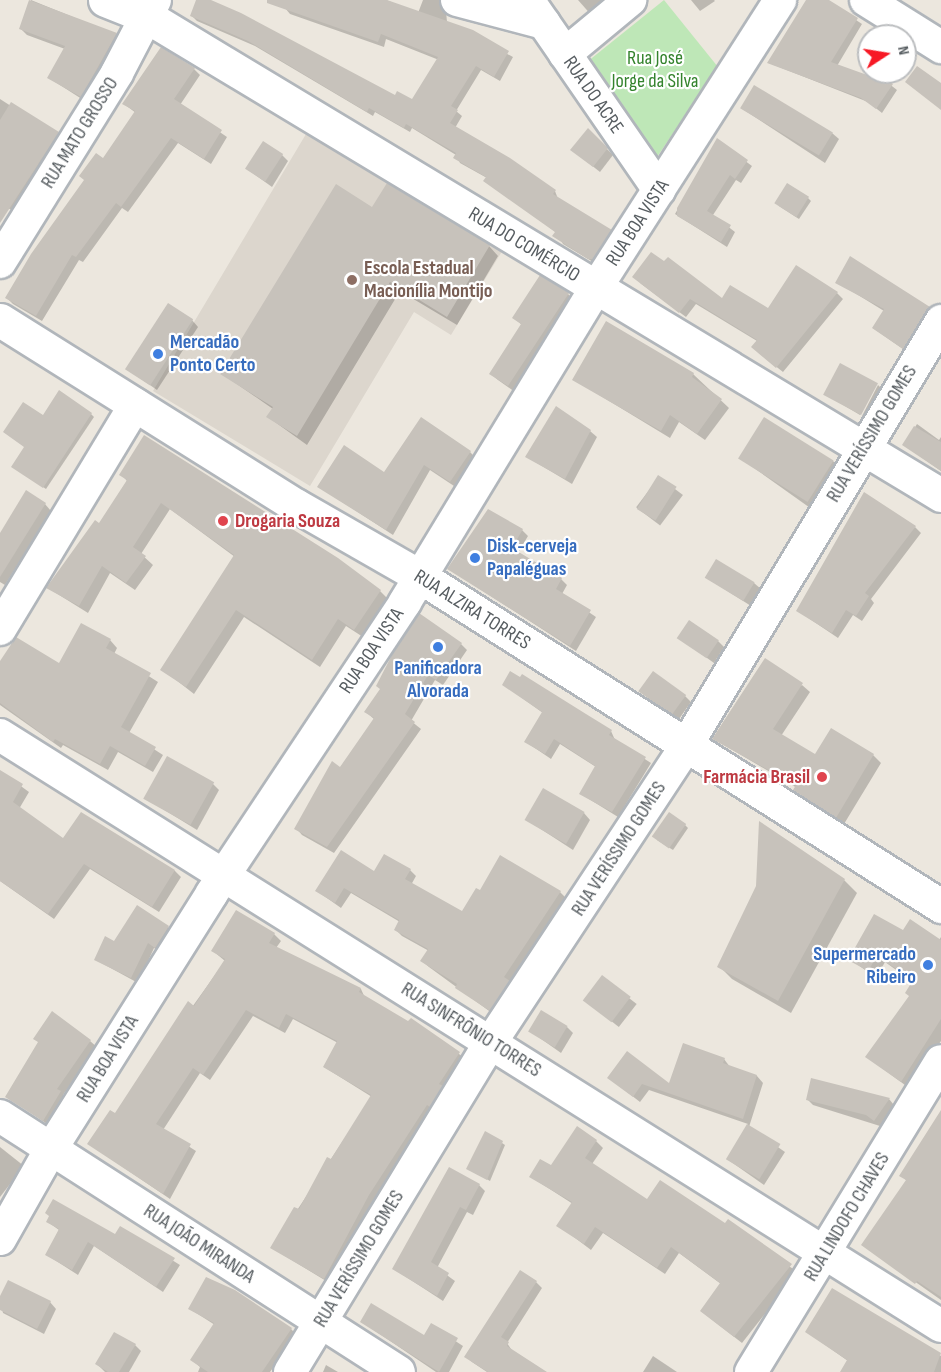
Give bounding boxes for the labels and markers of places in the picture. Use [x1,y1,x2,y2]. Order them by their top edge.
place label: Escola Estadual Macionília Montijo [364,256,492,303]
marker: Escola Estadual Macionília Montijo [345,273,359,287]
place label: Mercadão Ponto Certo [170,330,255,377]
marker: Mercadão Ponto Certo [151,347,165,361]
place label: Drogaria Souza [235,509,340,533]
marker: Drogaria Souza [216,514,230,528]
place label: Disk-cerveja Papaléguas [487,534,577,581]
marker: Disk-cerveja Papaléguas [468,551,482,565]
marker: Panificadora Alvorada [431,640,445,654]
place label: Panificadora Alvorada [394,656,482,703]
place label: Farmácia Brasil [703,765,810,789]
marker: Farmácia Brasil [815,770,829,784]
place label: Supermercado Ribeiro [813,942,916,989]
marker: Supermercado Ribeiro [921,958,935,972]

